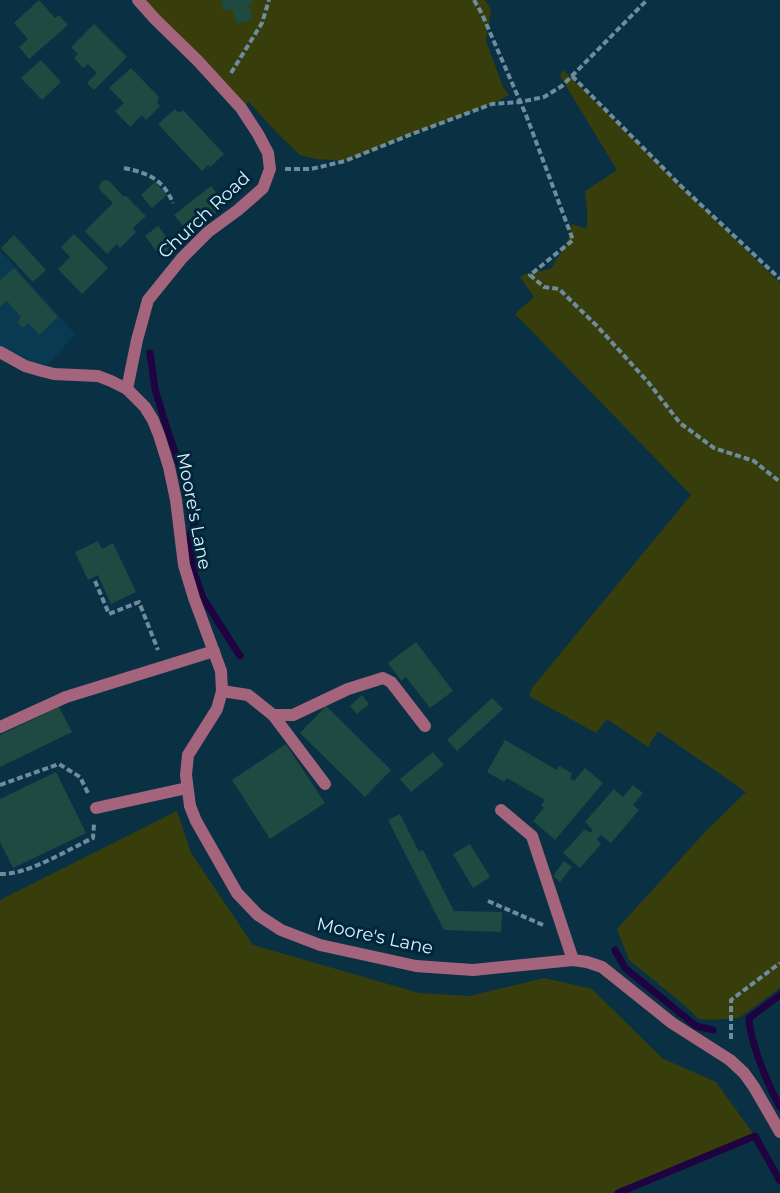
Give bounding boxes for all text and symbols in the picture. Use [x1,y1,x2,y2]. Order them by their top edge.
street label: Church Road [153,167,255,263]
street label: Moore's Lane [172,451,216,571]
street label: Moore's Lane [315,913,435,959]

